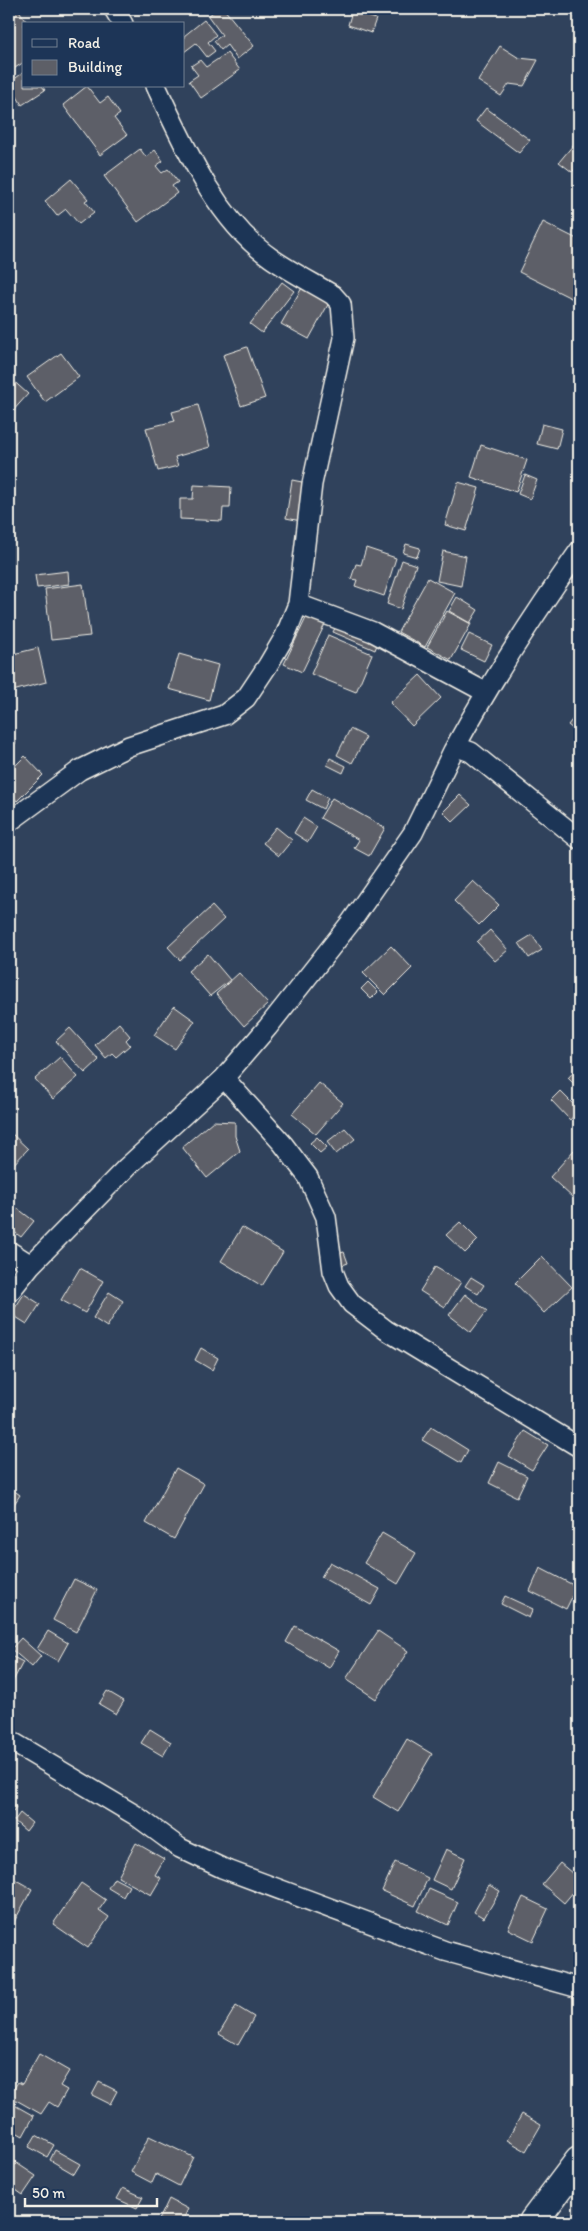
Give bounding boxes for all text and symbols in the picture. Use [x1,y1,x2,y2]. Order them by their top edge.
legend [22,22,185,88]
text: Road [68,34,101,52]
text: Building [68,58,122,76]
scale bar [25,2176,158,2208]
text: 50 m [32,2184,65,2202]

